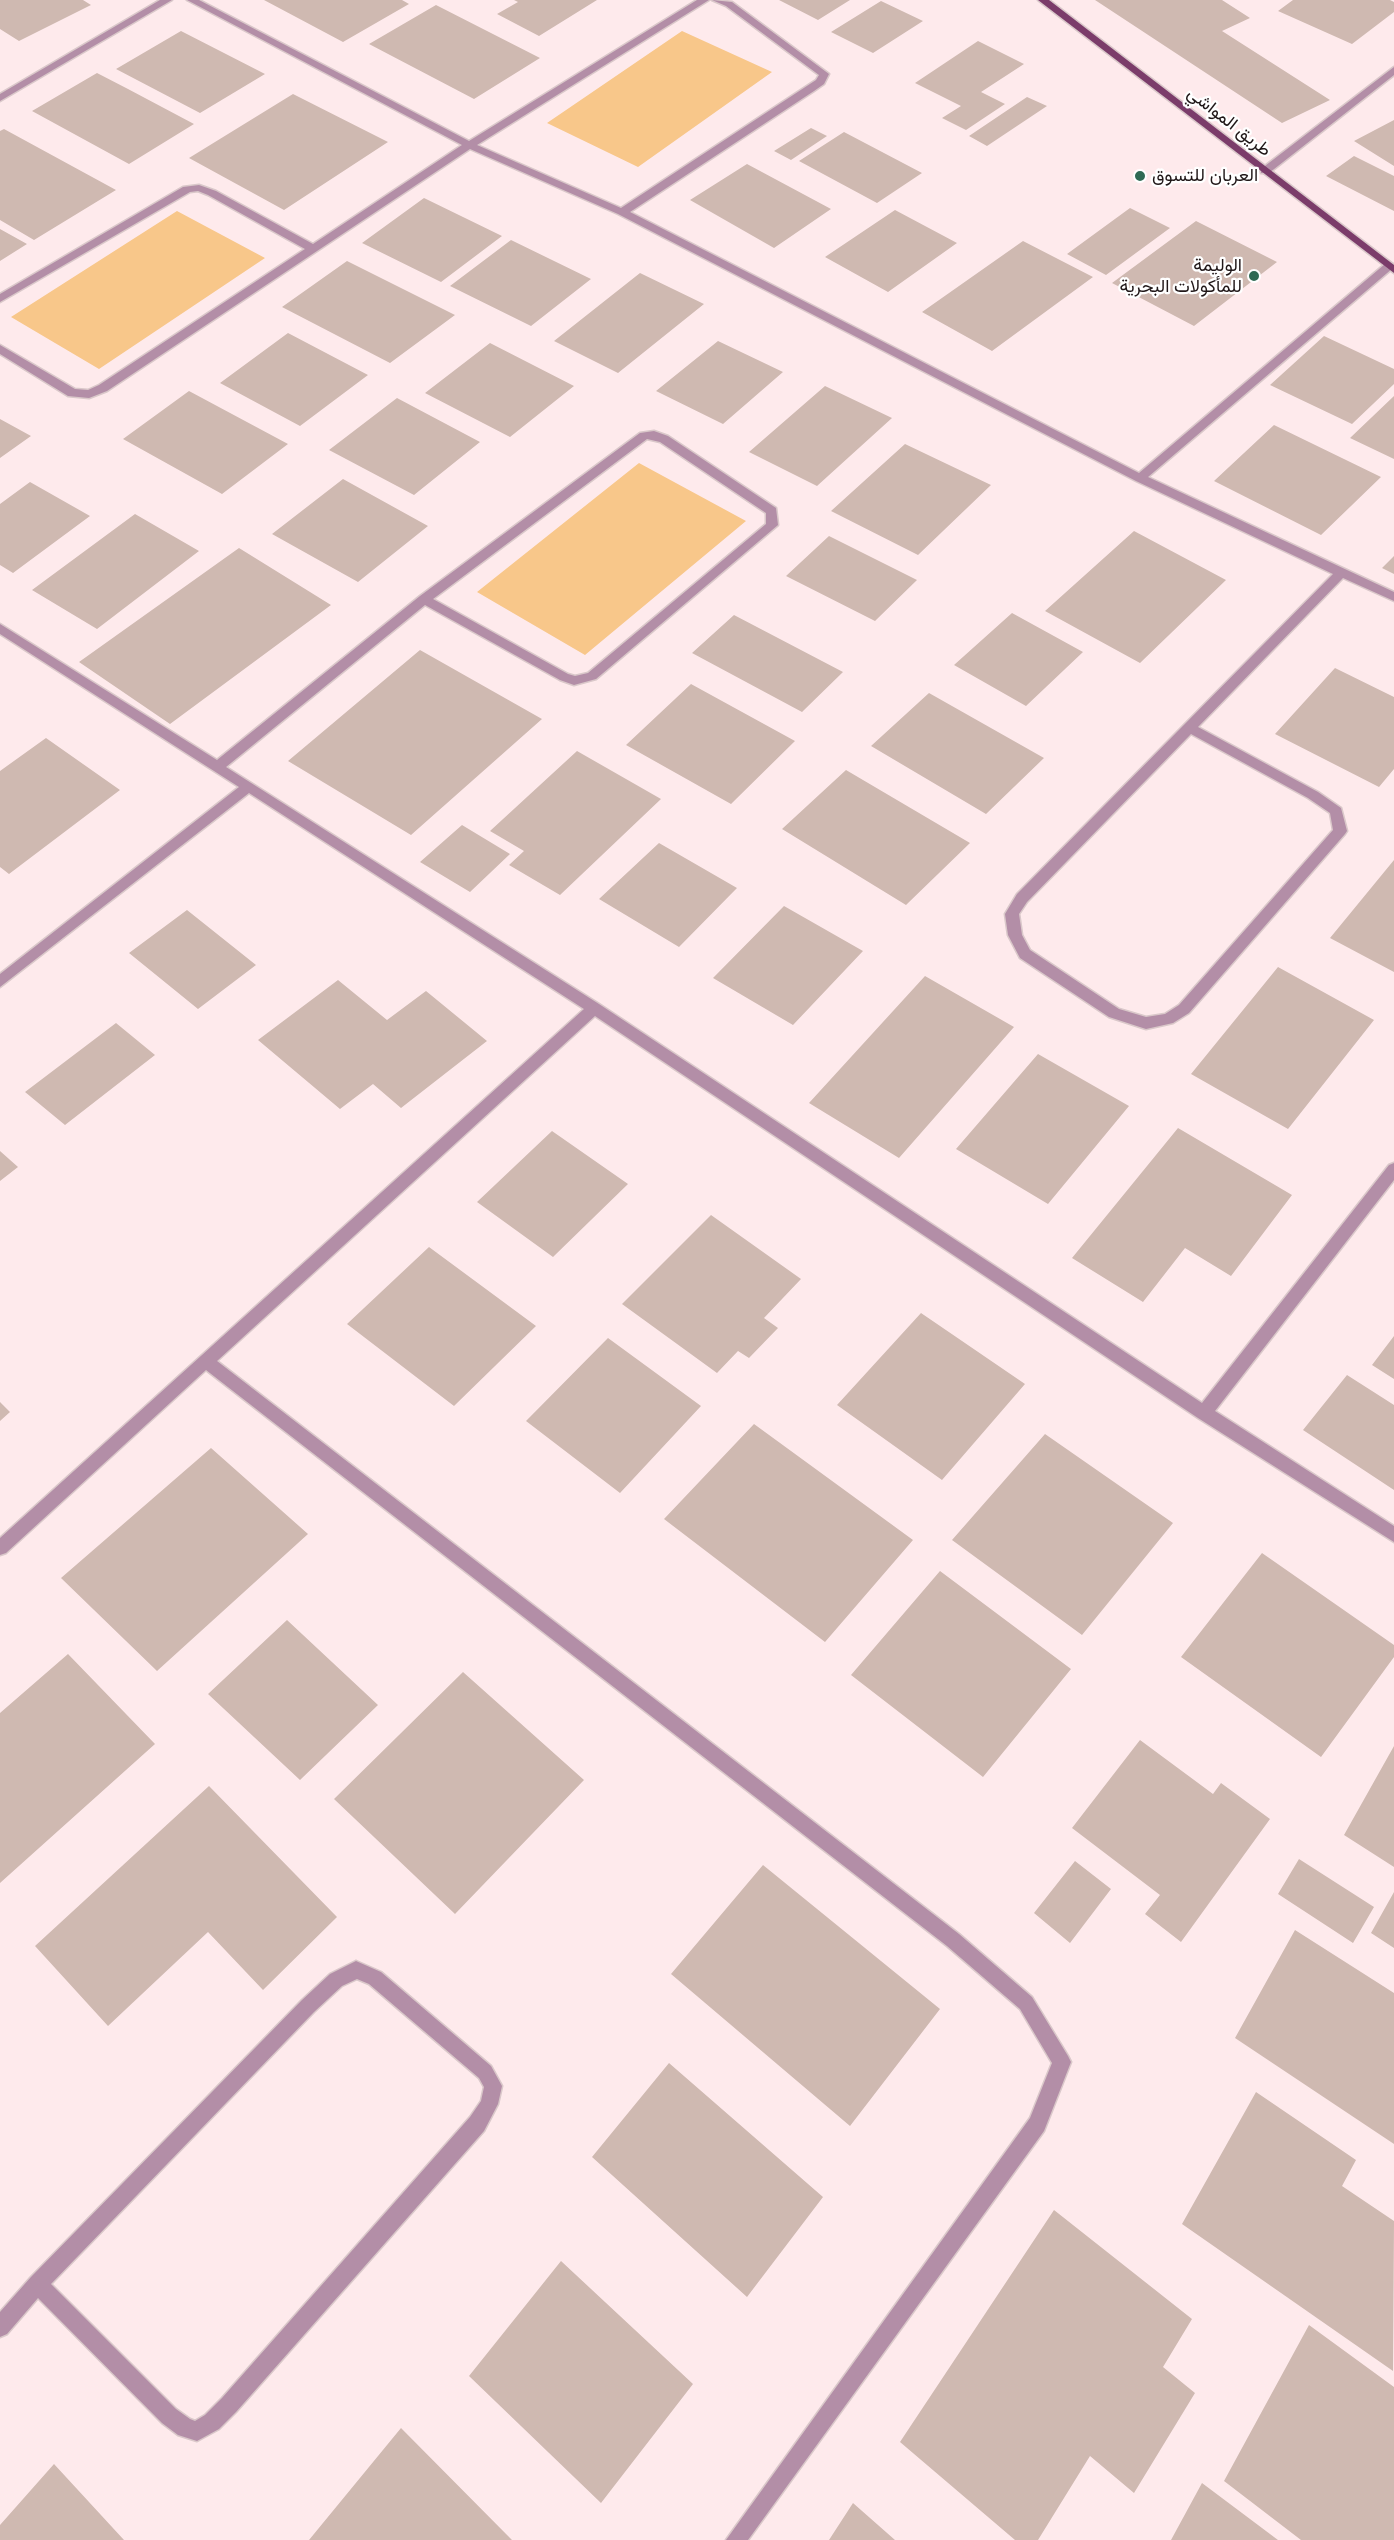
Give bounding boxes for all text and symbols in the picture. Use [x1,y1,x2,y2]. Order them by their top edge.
street label: طريق المواشي [1183,83,1275,161]
place label: العربان للتسوق [1152,165,1258,187]
marker: العربان للتسوق [1133,169,1147,183]
place label: الوليمة للمأكولات البحرية [1120,255,1242,298]
marker: الوليمة للمأكولات البحرية [1247,269,1261,283]

